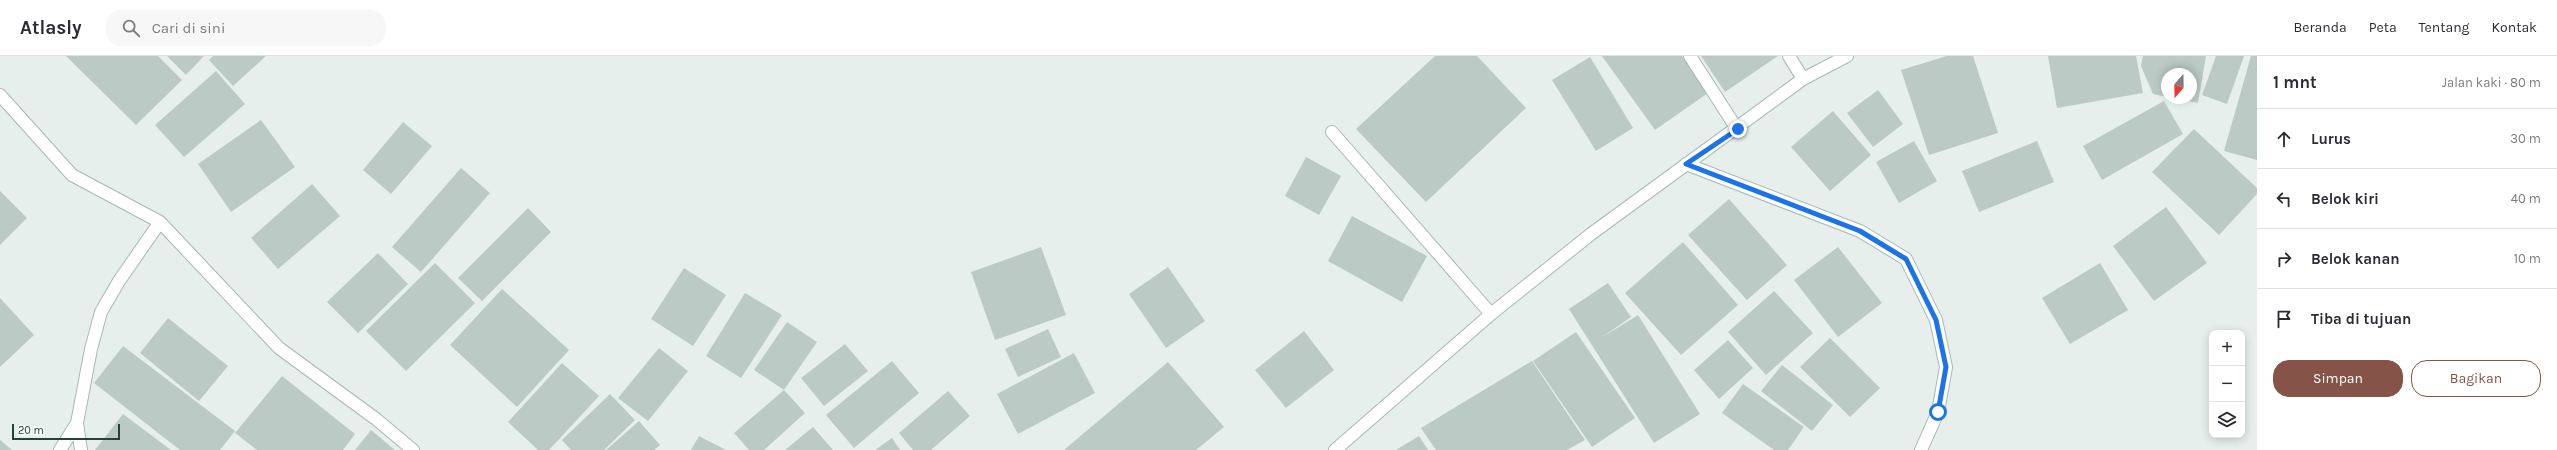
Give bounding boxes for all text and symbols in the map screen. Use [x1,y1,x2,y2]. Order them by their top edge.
search box [106,10,386,46]
text: Atlasly [20,17,82,39]
icon: search [120,17,142,39]
text: Cari di sini [152,19,225,37]
text: Beranda [2294,19,2347,36]
text: Peta [2369,19,2397,36]
text: Tentang [2419,19,2470,36]
text: Kontak [2492,19,2537,36]
north arrow [2161,68,2197,104]
text: 1 mnt [2273,72,2317,92]
text: Jalan kaki · 80 m [2442,75,2541,90]
route end [1729,120,1747,138]
icon: ahead [2273,128,2295,150]
text: Lurus [2311,130,2351,148]
text: 30 m [2510,131,2541,146]
icon: left [2273,188,2295,210]
text: Belok kiri [2311,190,2379,208]
text: 40 m [2511,191,2541,206]
icon: right [2273,248,2295,270]
text: Belok kanan [2311,250,2400,268]
text: 10 m [2514,251,2541,266]
icon: arrive [2273,308,2295,330]
text: Tiba di tujuan [2311,310,2411,328]
map controls [2209,330,2245,438]
button: + [2209,330,2245,366]
button: Simpan [2273,360,2403,397]
button: Bagikan [2411,360,2541,397]
button: − [2209,366,2245,402]
button: layers [2209,402,2245,438]
route start [1929,403,1947,421]
scale bar [12,422,120,441]
text: 20 m [18,424,44,437]

